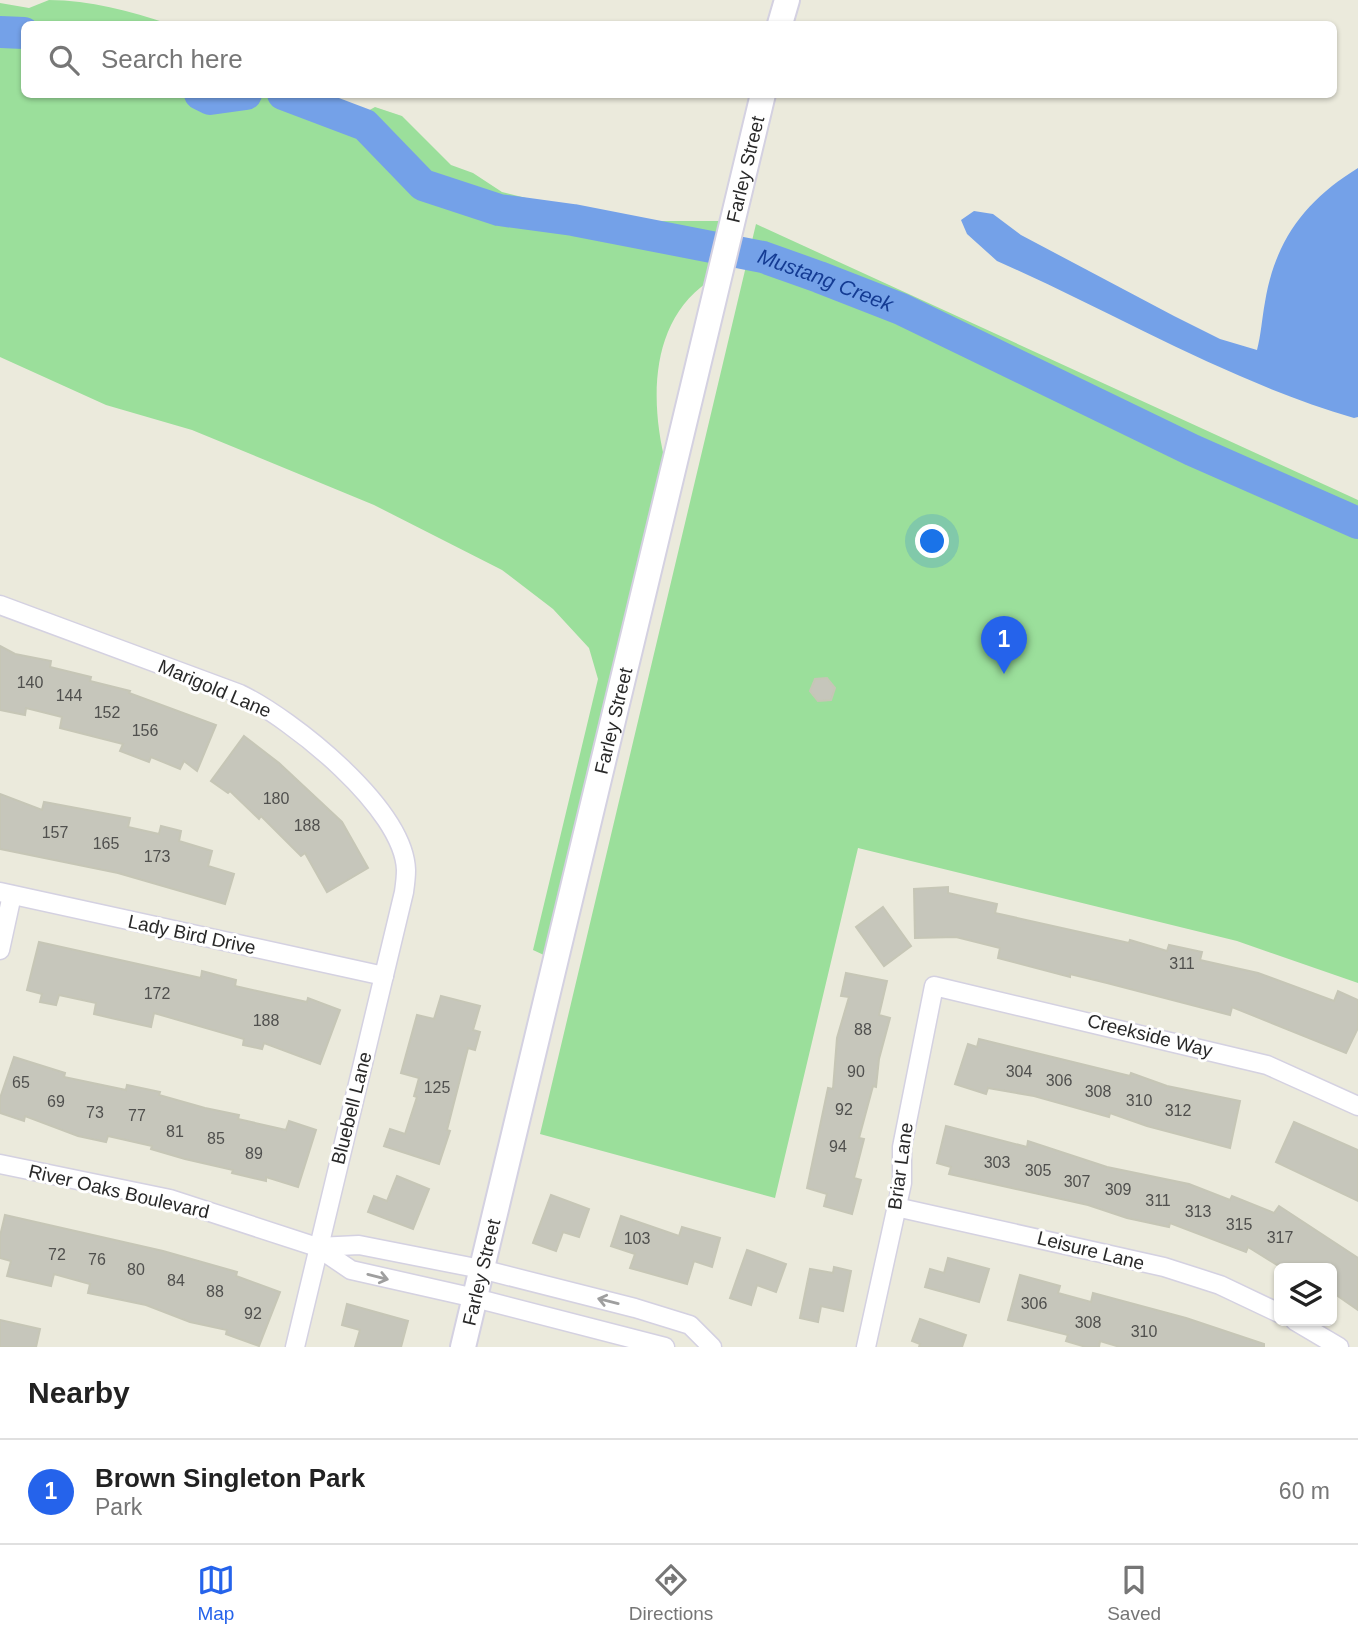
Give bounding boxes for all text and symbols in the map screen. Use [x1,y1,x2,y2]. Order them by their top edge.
search box [21,21,1337,98]
icon: search [45,41,83,79]
text: Search here [101,44,243,74]
street label: Farley Street [723,113,769,225]
water label: Mustang Creek [755,244,898,316]
your location [915,524,949,558]
pin: 1 [981,616,1027,674]
street label: Marigold Lane [155,655,274,722]
street label: Farley Street [591,665,636,776]
house number: 140 [17,674,43,691]
house number: 144 [56,687,82,704]
house number: 152 [94,704,120,721]
house number: 156 [132,722,158,739]
house number: 180 [263,790,289,807]
house number: 188 [294,817,320,834]
house number: 157 [42,824,68,841]
house number: 165 [93,835,119,852]
house number: 173 [144,848,170,865]
street label: Lady Bird Drive [126,911,258,958]
house number: 311 [1169,955,1195,972]
house number: 172 [144,985,170,1002]
street label: Creekside Way [1085,1010,1215,1061]
house number: 188 [253,1012,279,1029]
house number: 88 [854,1021,872,1038]
street label: Bluebell Lane [327,1050,376,1167]
house number: 90 [847,1063,865,1080]
house number: 304 [1006,1063,1032,1080]
house number: 306 [1046,1072,1072,1089]
house number: 65 [12,1074,30,1091]
house number: 125 [424,1079,450,1096]
house number: 308 [1085,1083,1111,1100]
house number: 310 [1126,1092,1152,1109]
house number: 69 [47,1093,65,1110]
house number: 92 [835,1101,853,1118]
house number: 312 [1165,1102,1191,1119]
house number: 73 [86,1104,104,1121]
house number: 77 [128,1107,146,1124]
street label: Briar Lane [884,1121,917,1211]
house number: 81 [166,1123,184,1140]
house number: 85 [207,1130,225,1147]
house number: 94 [829,1138,847,1155]
house number: 89 [245,1145,263,1162]
house number: 303 [984,1154,1010,1171]
street label: River Oaks Boulevard [26,1160,211,1223]
house number: 305 [1025,1162,1051,1179]
house number: 307 [1064,1173,1090,1190]
house number: 309 [1105,1181,1131,1198]
house number: 311 [1145,1192,1171,1209]
house number: 313 [1185,1203,1211,1220]
street label: Farley Street [459,1216,504,1328]
house number: 315 [1226,1216,1252,1233]
street label: Leisure Lane [1035,1227,1147,1274]
house number: 317 [1267,1229,1293,1246]
house number: 103 [624,1230,650,1247]
house number: 72 [48,1246,66,1263]
house number: 76 [88,1251,106,1268]
house number: 80 [127,1261,145,1278]
map controls [1274,1263,1337,1326]
button: layers [1274,1263,1337,1326]
one-way arrow [366,1271,388,1284]
house number: 84 [167,1272,185,1289]
house number: 88 [206,1283,224,1300]
one-way arrow [597,1294,620,1307]
house number: 306 [1021,1295,1047,1312]
house number: 92 [244,1305,262,1322]
house number: 308 [1075,1314,1101,1331]
house number: 310 [1131,1323,1157,1340]
text: Nearby [28,1376,130,1409]
text: Brown Singleton Park [95,1463,365,1493]
text: 1 [45,1478,57,1504]
text: 60 m [1279,1478,1330,1504]
text: Park [95,1494,142,1520]
tab: Map [197,1561,235,1625]
tab: Directions [629,1561,713,1625]
tab: Saved [1107,1561,1161,1625]

